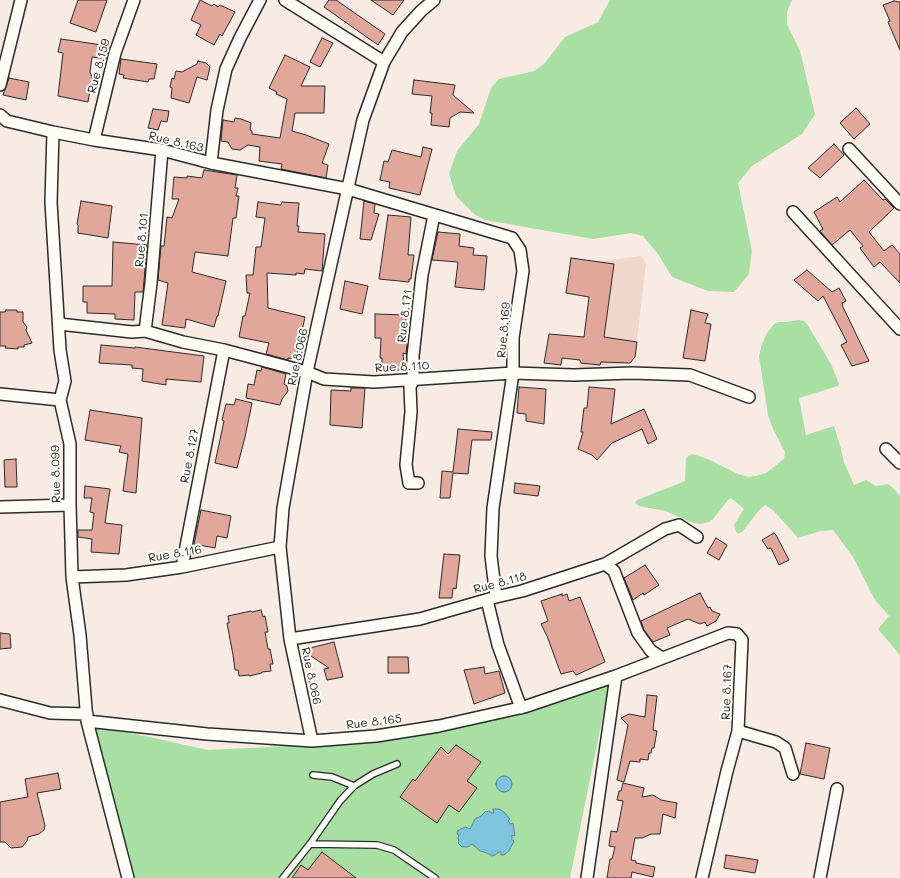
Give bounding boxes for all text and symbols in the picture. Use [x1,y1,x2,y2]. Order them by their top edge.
street label: Rue 8.159 [85,37,113,95]
street label: Rue 8.163 [147,129,205,155]
street label: Rue 8.101 [132,212,152,268]
street label: Rue 8.171 [395,288,415,344]
street label: Rue 8.169 [494,301,514,359]
street label: Rue 8.066 [285,327,311,387]
street label: Rue 8.110 [374,358,430,376]
street label: Rue 8.127 [178,428,202,484]
street label: Rue 8.099 [48,445,64,503]
street label: Rue 8.116 [147,542,203,566]
street label: Rue 8.118 [472,569,528,597]
street label: Rue 8.066 [298,646,324,706]
street label: Rue 8.167 [719,664,735,720]
street label: Rue 8.165 [345,711,403,733]

